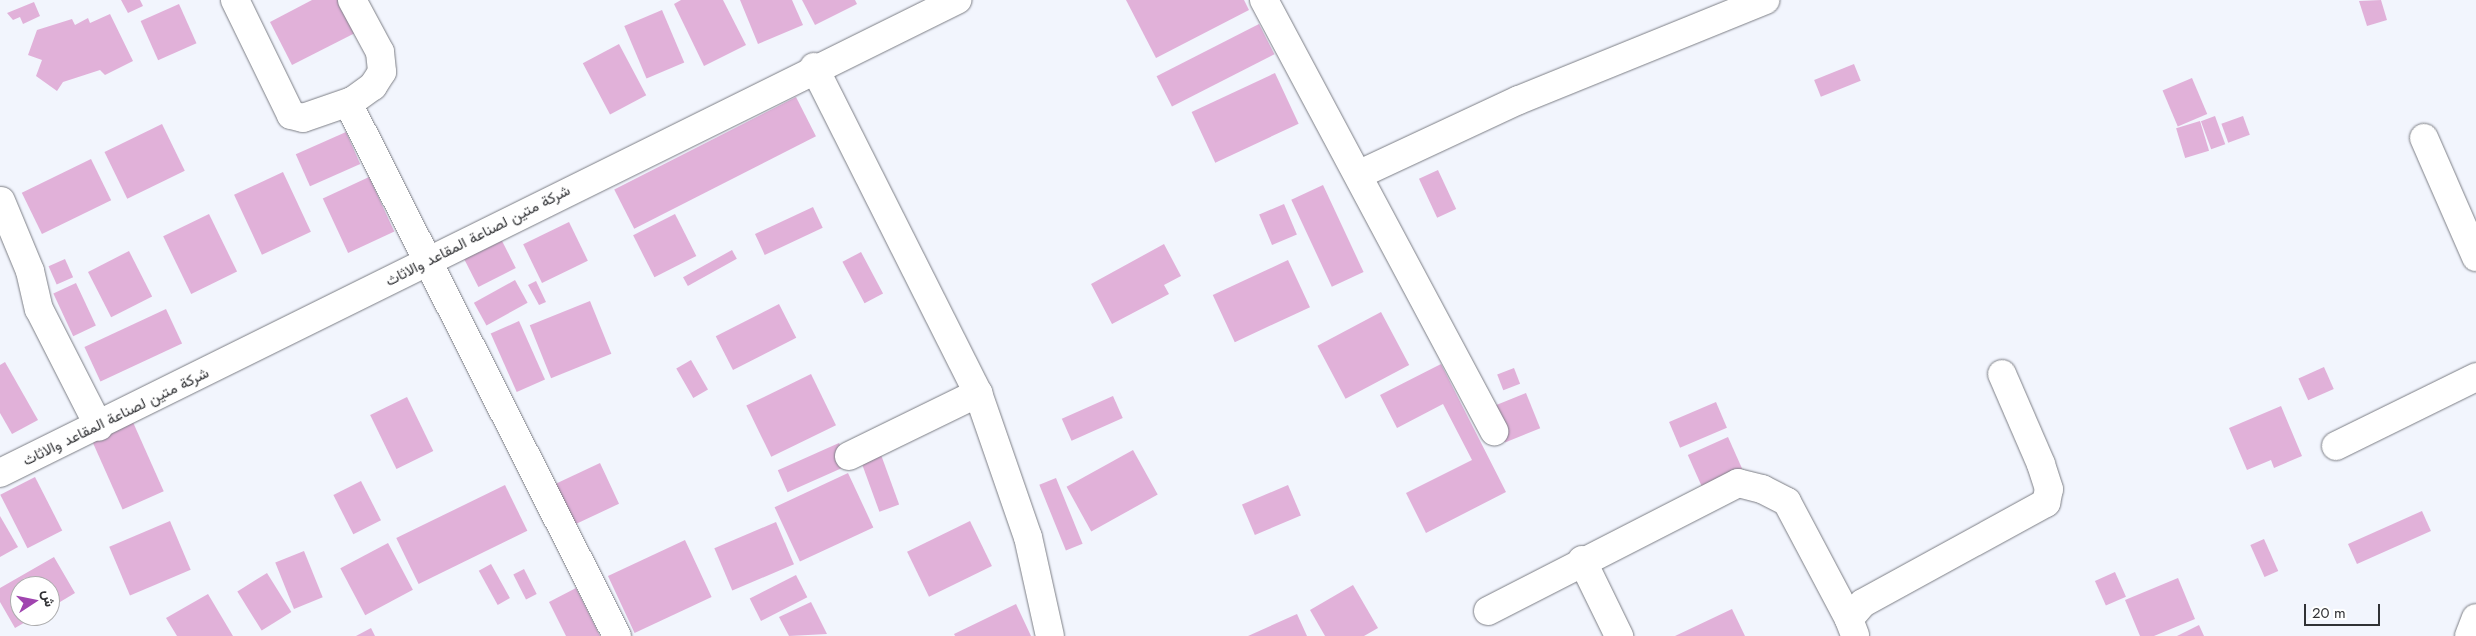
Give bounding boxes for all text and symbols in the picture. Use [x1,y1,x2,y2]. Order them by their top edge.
street label: شركة متين لصناعة المقاعد والاثاث [383,181,573,291]
street label: شركة متين لصناعة المقاعد والاثاث [20,364,212,470]
north arrow [10,576,60,626]
text: ش [37,588,60,608]
scale bar [2306,594,2382,626]
text: 20 m [2312,602,2346,624]

